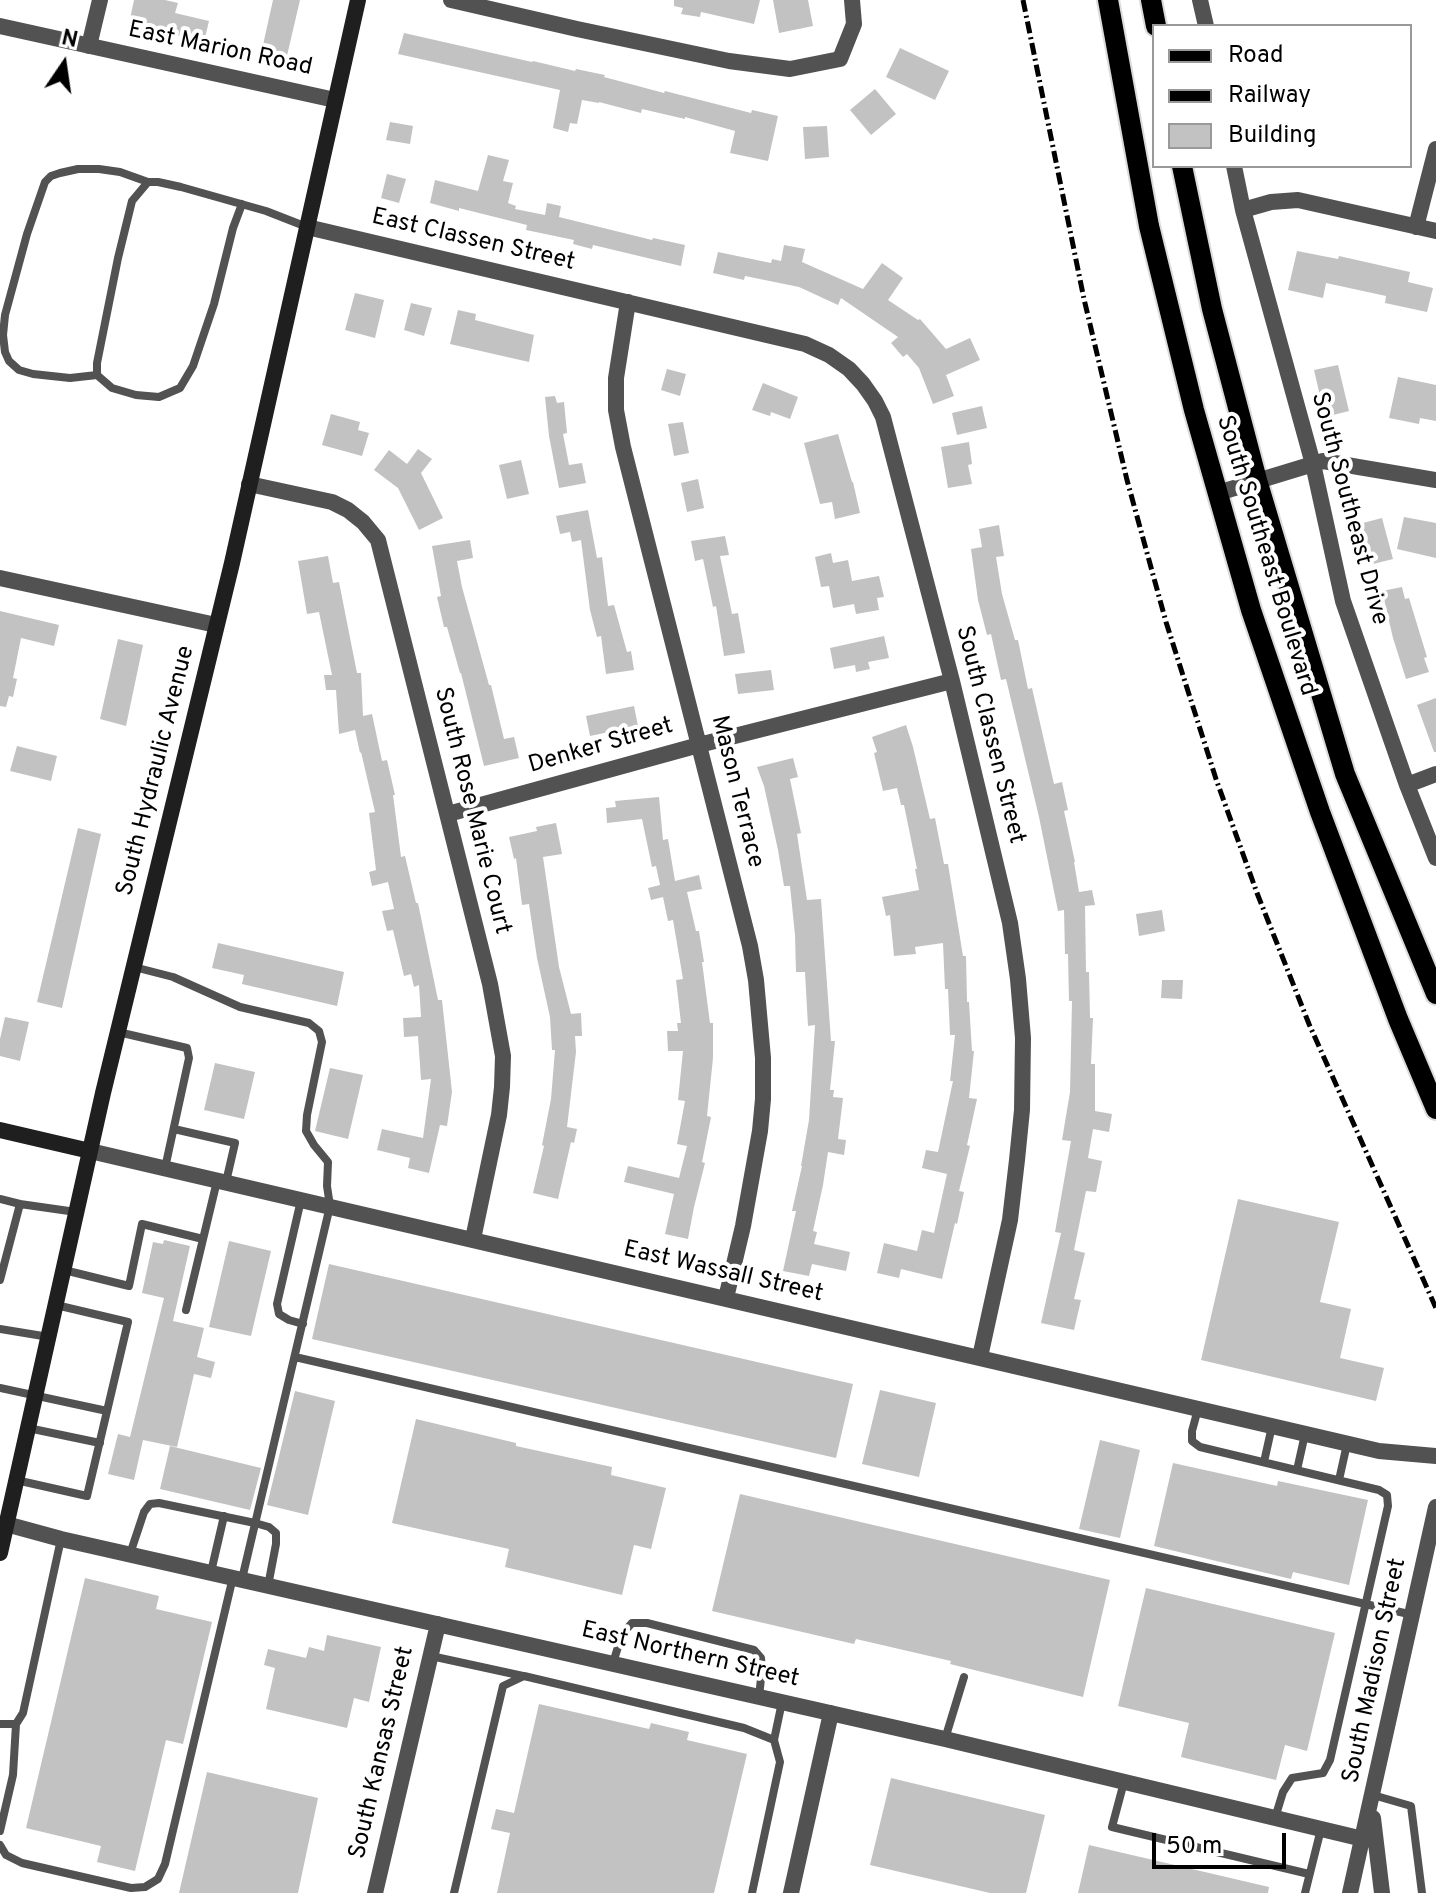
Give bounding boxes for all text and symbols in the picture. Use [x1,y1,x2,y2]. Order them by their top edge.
street label: East Marion Road [125,16,315,84]
north arrow [24,24,104,104]
legend [1152,24,1412,168]
text: N [59,25,80,55]
text: Road [1228,41,1284,71]
text: Railway [1228,81,1311,111]
text: Building [1228,121,1317,151]
street label: East Classen Street [369,204,577,278]
street label: South Southeast Drive [1303,389,1393,629]
street label: South Southeast Boulevard [1209,412,1321,700]
street label: South Classen Street [948,623,1030,847]
street label: South Hydraulic Avenue [112,643,202,899]
street label: South Rose Marie Court [426,685,516,937]
street label: Denker Street [525,713,677,781]
street label: Mason Terrace [703,713,769,871]
street label: East Wassall Street [620,1236,826,1310]
street label: South Madison Street [1338,1556,1414,1786]
street label: East Northern Street [578,1617,802,1695]
street label: South Kansas Street [345,1644,421,1862]
scale bar [1156,1817,1290,1867]
text: 50 m [1166,1832,1222,1862]

